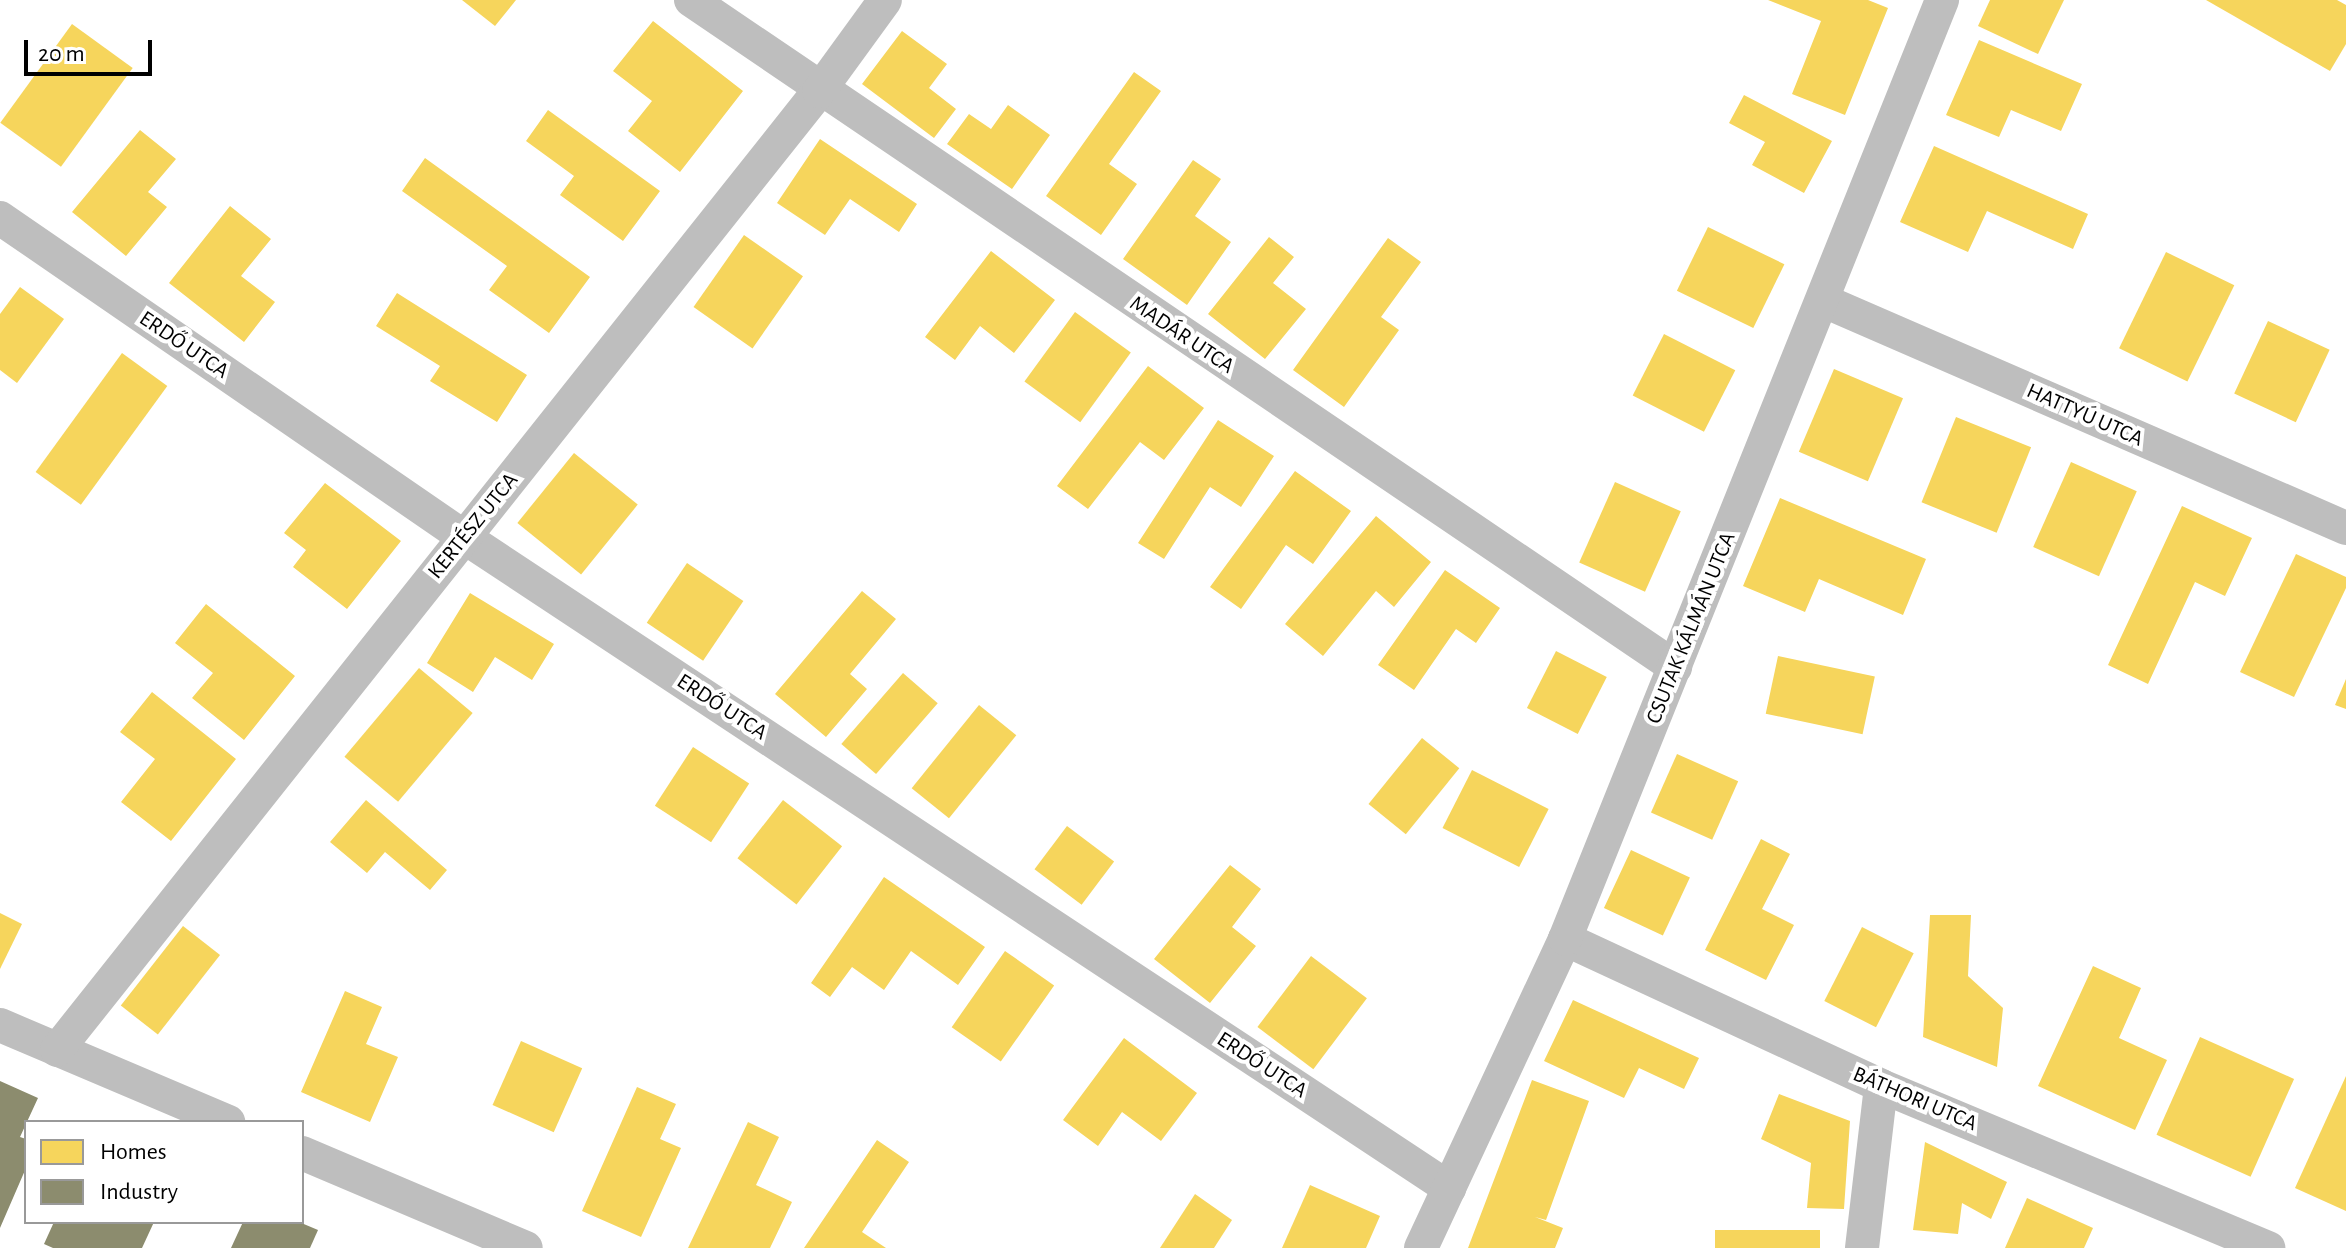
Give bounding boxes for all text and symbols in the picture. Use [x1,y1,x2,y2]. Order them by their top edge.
scale bar [28,24,156,74]
text: 20 m [38,42,85,66]
street label: MADÁR UTCA [1125,290,1239,380]
street label: ERDŐ UTCA [134,305,234,385]
street label: HATTYÚ UTCA [2023,378,2147,452]
street label: KERTÉSZ UTCA [422,468,524,584]
street label: CSUTAK KÁLMÁN UTCA [1641,528,1741,728]
street label: ERDŐ UTCA [672,668,772,746]
street label: ERDŐ UTCA [1212,1026,1312,1104]
street label: BÁTHORI UTCA [1849,1061,1981,1137]
legend [24,1120,304,1224]
text: Homes [100,1140,167,1164]
text: Industry [100,1180,178,1204]

